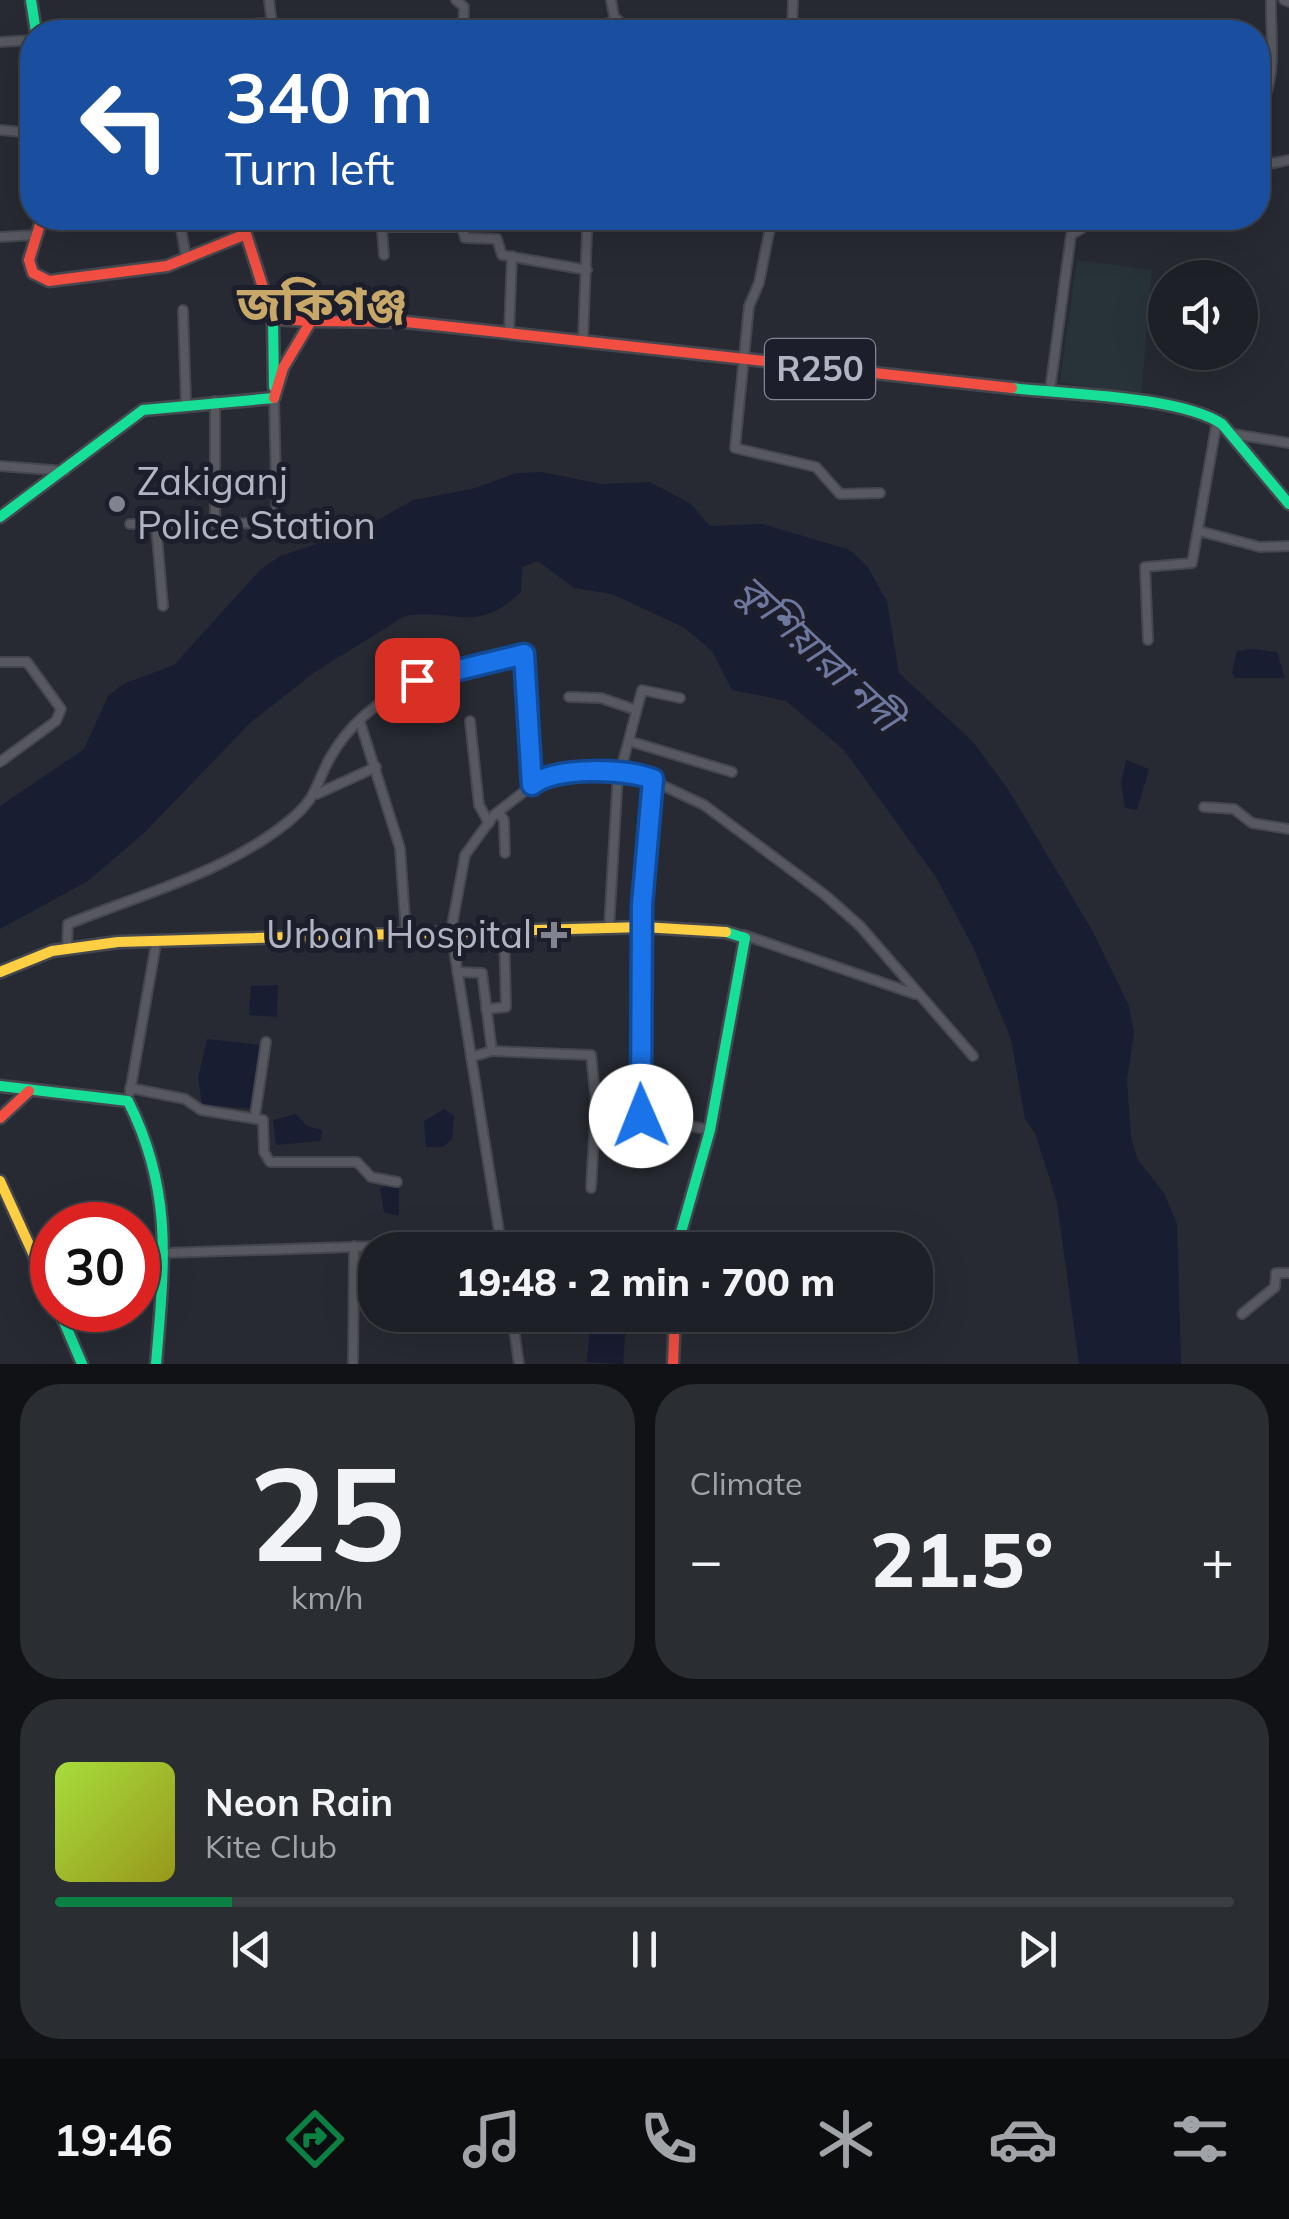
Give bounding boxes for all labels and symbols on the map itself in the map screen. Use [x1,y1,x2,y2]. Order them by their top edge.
district label: জকিগঞ্জ [236,272,407,332]
road number: R250 [765,339,875,399]
place label: Zakiganj Police Station [137,457,376,549]
marker: Zakiganj Police Station [106,493,128,515]
water label: কুশিয়ারা নদী [727,563,918,746]
pin [375,638,460,723]
place label: Urban Hospital [266,910,532,958]
marker: Urban Hospital [541,922,567,948]
position arrow [589,1064,693,1168]
speed limit sign: 30 [30,1202,160,1332]

